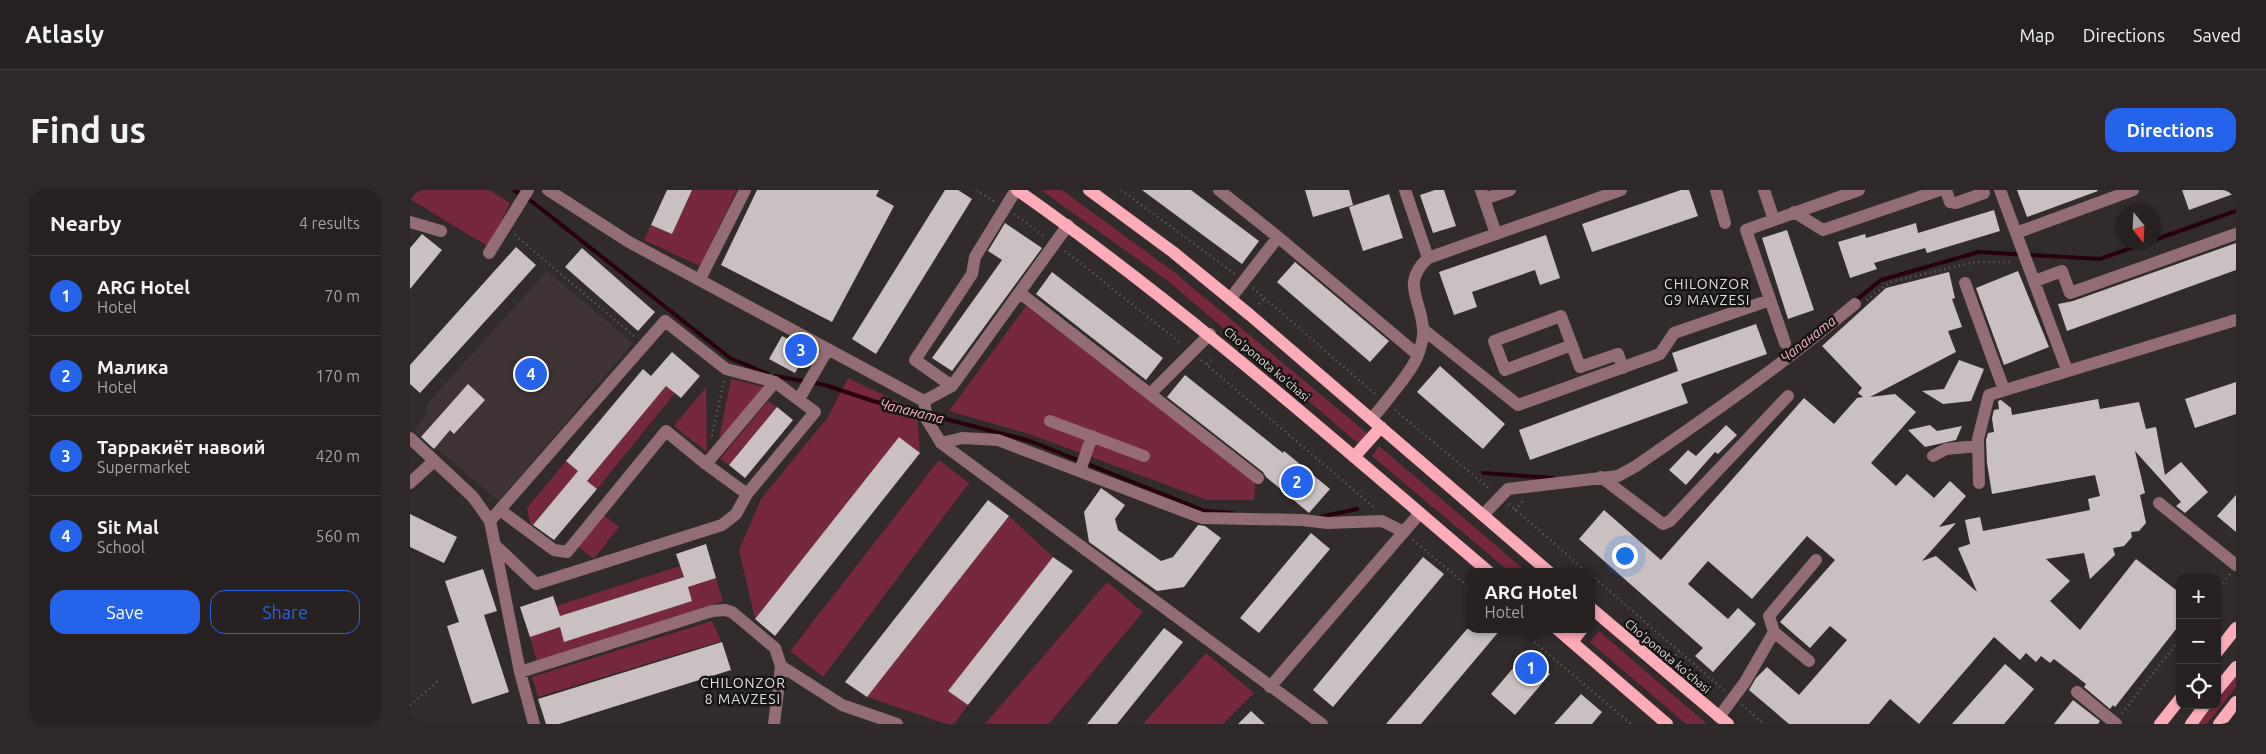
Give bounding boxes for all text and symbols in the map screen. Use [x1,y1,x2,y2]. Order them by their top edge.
text: Atlasly [25,21,104,48]
text: Map [2019,25,2055,45]
text: Directions [2083,25,2165,45]
text: Saved [2193,25,2241,45]
button: Directions [2105,108,2236,152]
text: Find us [30,110,146,150]
north arrow [2116,205,2161,250]
text: Nearby [50,211,121,235]
text: 4 results [299,214,360,232]
text: ARG Hotel [97,276,190,298]
district label: CHILONZOR G9 MAVZESI [1664,276,1750,308]
text: 1 [61,287,71,305]
text: 70 m [324,287,360,305]
text: Hotel [97,298,137,316]
water label: Чапаната [1777,312,1839,366]
street label: Cho'ponota ko'chasi [1222,324,1312,404]
pin: 3 [785,331,817,369]
pin: 4 [515,355,547,393]
text: Малика [97,356,169,378]
text: 2 [61,367,71,385]
text: 170 m [315,367,360,385]
text: Hotel [97,378,137,396]
water label: Чапаната [878,395,946,427]
text: Тарракиёт навоий [97,436,265,458]
text: 3 [61,447,71,465]
text: 420 m [315,447,360,465]
text: Supermarket [97,458,190,476]
pin: 2 [1281,463,1313,501]
text: Sit Mal [97,516,159,538]
text: 4 [61,527,71,545]
text: 560 m [315,527,360,545]
text: School [97,538,145,556]
your location [1612,543,1638,569]
popup [1467,568,1595,633]
map controls [2176,574,2221,709]
button: + [2176,574,2221,619]
text: ARG Hotel [1485,581,1578,603]
button: Save [50,590,200,634]
button: Share [210,590,360,634]
text: Hotel [1485,603,1524,621]
street label: Cho'ponota ko'chasi [1623,616,1713,696]
button: − [2176,619,2221,664]
pin: 1 [1515,649,1547,687]
button: locate [2176,664,2221,709]
district label: CHILONZOR 8 MAVZESI [700,675,786,707]

